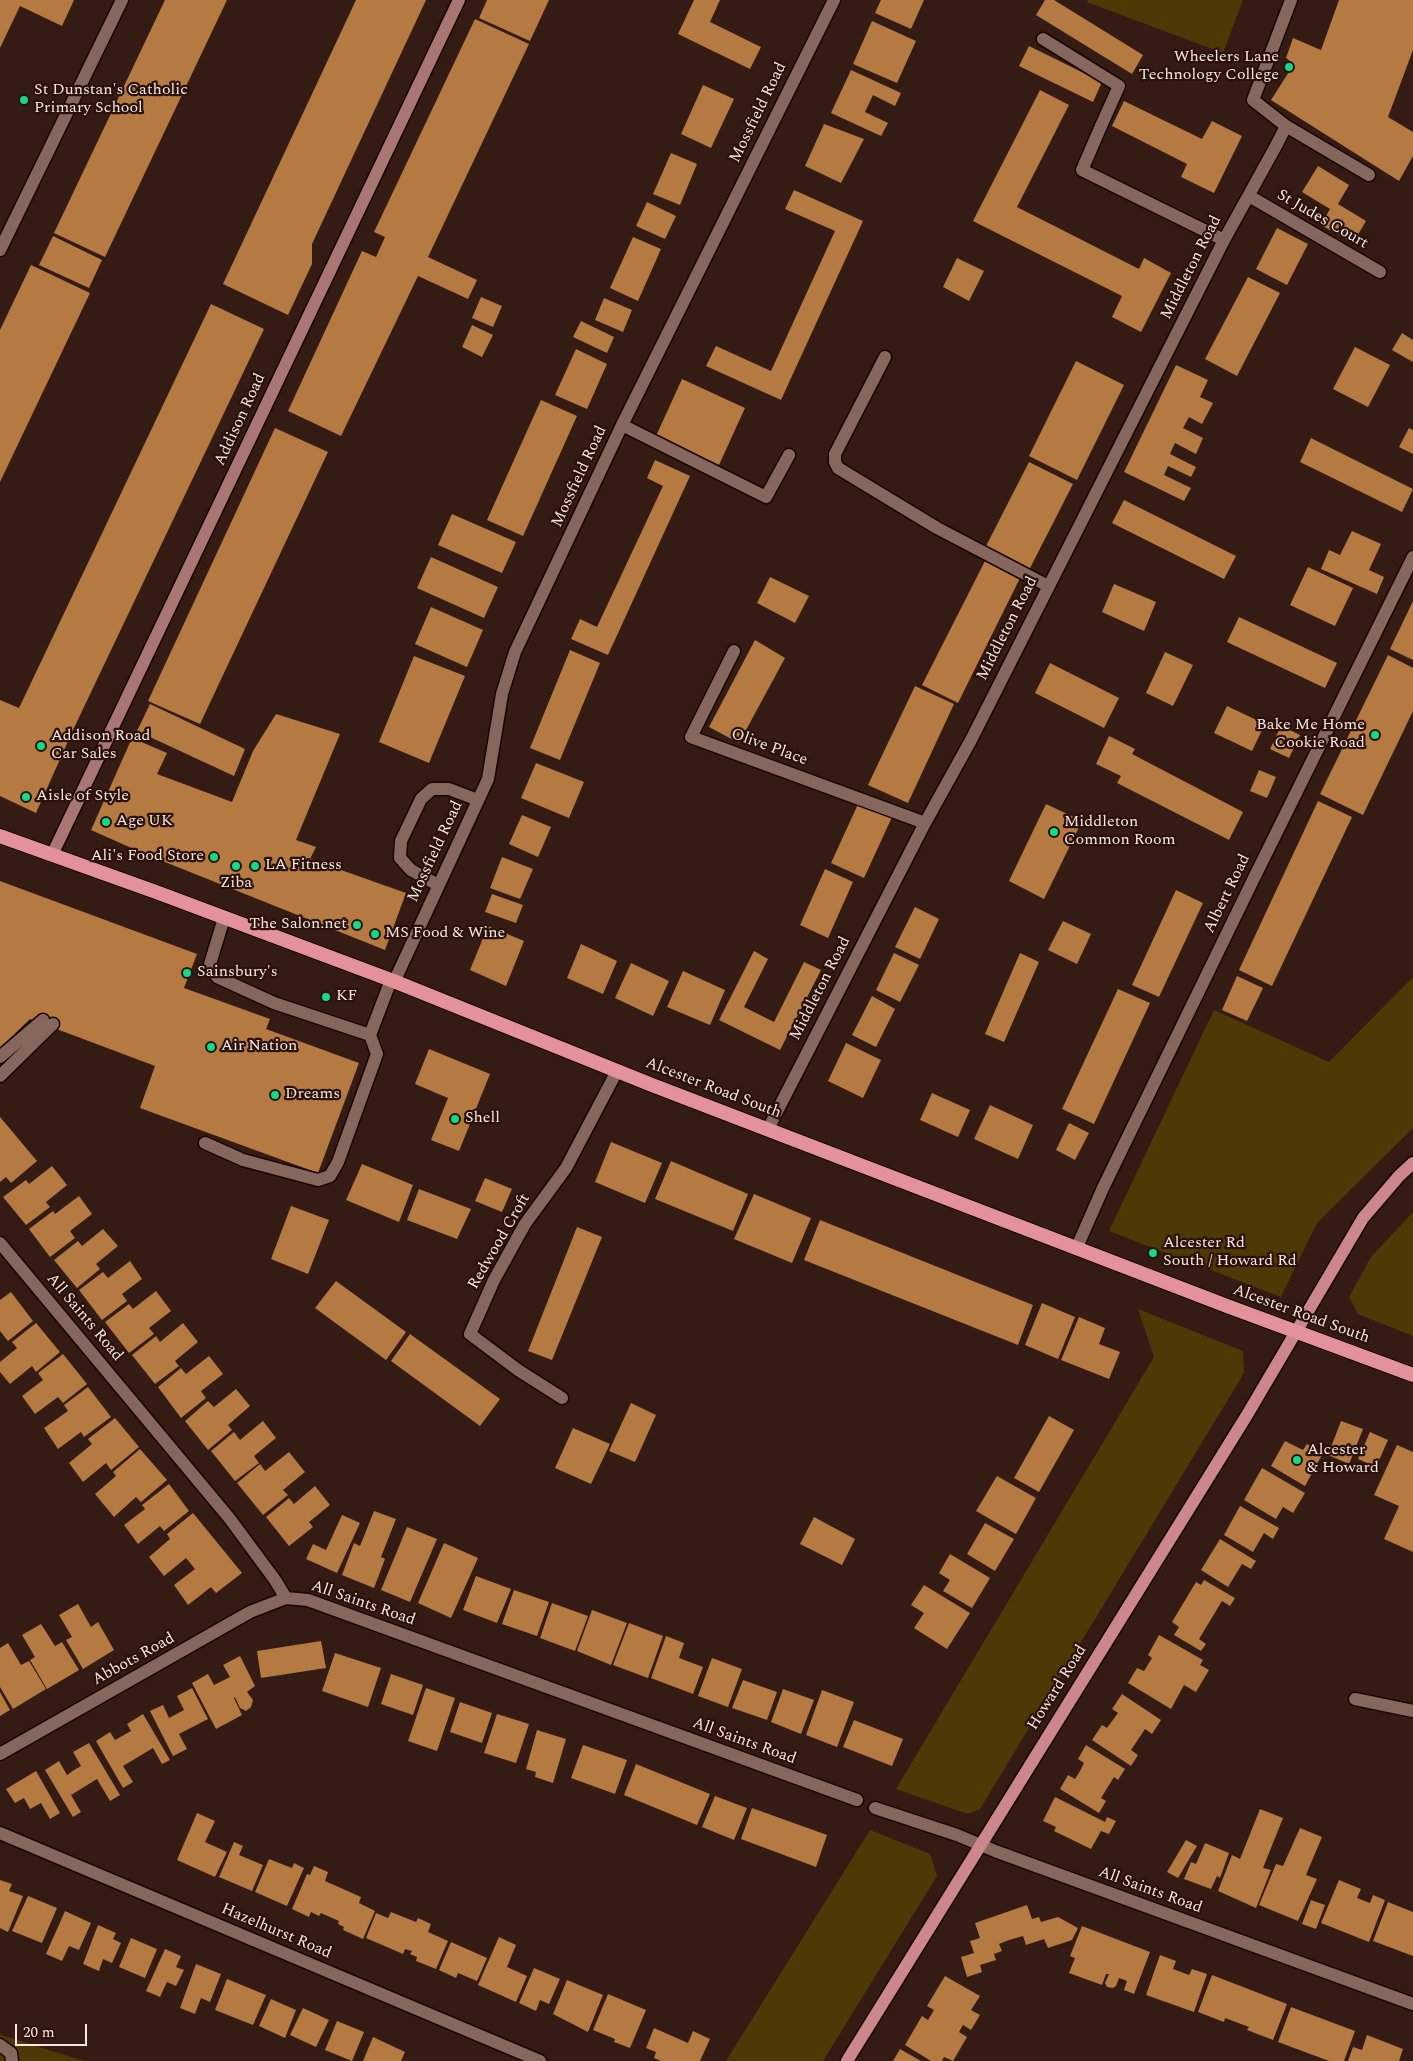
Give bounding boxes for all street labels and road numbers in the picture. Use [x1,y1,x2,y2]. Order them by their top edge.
street label: Mossfield Road [726,60,792,166]
street label: St Judes Court [1273,186,1371,254]
street label: Middleton Road [1157,213,1227,323]
street label: Addison Road [211,371,271,469]
street label: Mossfield Road [548,423,612,531]
street label: Middleton Road [973,574,1043,684]
street label: Olive Place [728,725,810,771]
street label: Mossfield Road [404,798,468,906]
street label: Albert Road [1201,851,1255,937]
street label: Middleton Road [786,934,856,1044]
street label: Alcester Road South [642,1054,784,1124]
street label: Redwood Croft [465,1191,535,1293]
street label: All Saints Road [42,1270,126,1366]
street label: Alcester Road South [1230,1281,1372,1349]
street label: All Saints Road [308,1577,418,1631]
street label: Abbots Road [90,1630,178,1690]
street label: Howard Road [1024,1642,1092,1734]
street label: All Saints Road [690,1714,798,1770]
street label: All Saints Road [1096,1863,1204,1919]
street label: Hazelhurst Road [218,1900,334,1964]

